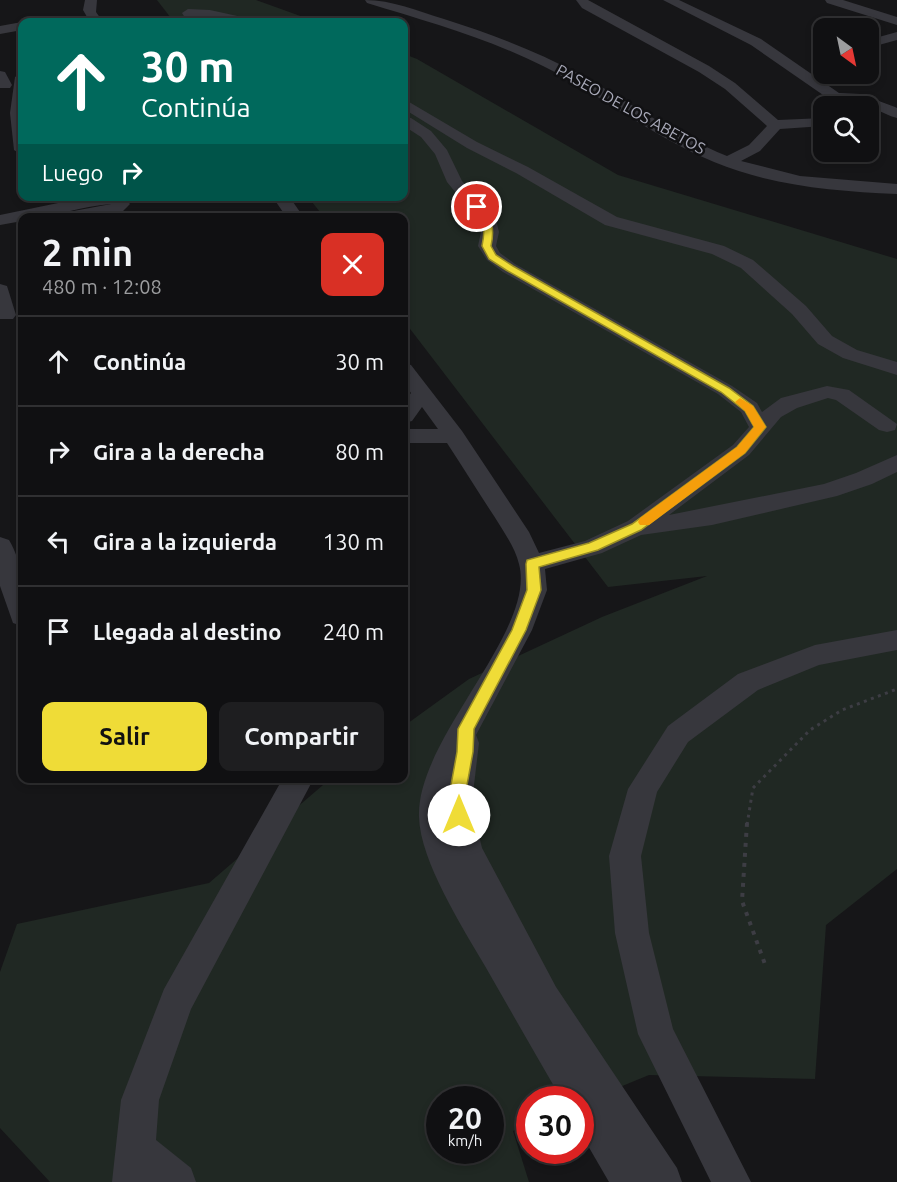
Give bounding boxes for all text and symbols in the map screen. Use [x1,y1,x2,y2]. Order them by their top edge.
north arrow [813,18,879,84]
map controls [813,18,879,162]
icon: ahead [42,42,120,120]
text: 30 m [141,43,235,90]
street label: PASEO DE LOS ABETOS [553,60,709,158]
text: Continúa [141,92,251,122]
button: search [813,96,879,162]
icon: right [115,156,148,189]
text: Luego [42,160,103,185]
pin [451,181,502,232]
icon: arrive [460,190,493,223]
text: 2 min [42,232,133,273]
button: close [321,233,384,296]
text: 480 m · 12:08 [42,275,162,298]
icon: ahead [42,345,75,378]
text: Continúa [93,349,186,374]
text: 30 m [335,349,384,374]
icon: right [42,435,75,468]
text: Gira a la derecha [93,439,265,464]
text: 80 m [335,439,384,464]
icon: left [42,525,75,558]
text: Gira a la izquierda [93,529,277,554]
text: 130 m [323,529,384,554]
icon: arrive [42,615,75,648]
text: Llegada al destino [93,619,281,644]
text: 240 m [323,619,384,644]
button: Salir [42,702,207,771]
button: Compartir [219,702,384,771]
position arrow [427,783,491,847]
speed limit sign: 30 [516,1086,594,1164]
text: 20 [448,1101,482,1135]
text: km/h [448,1132,482,1149]

